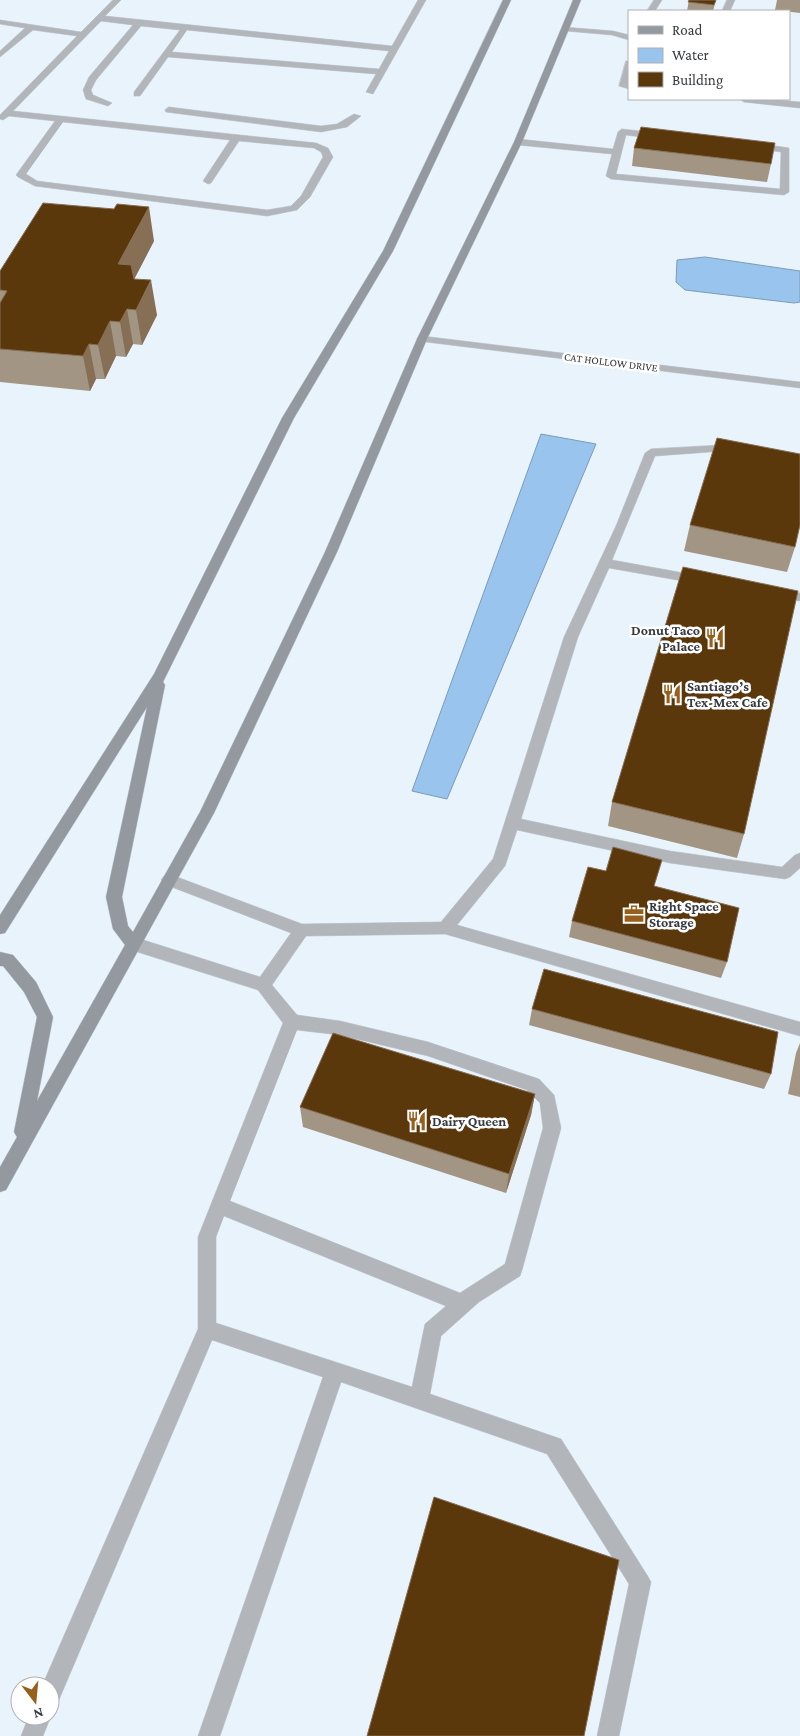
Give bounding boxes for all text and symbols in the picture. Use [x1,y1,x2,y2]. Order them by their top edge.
legend [628,10,790,100]
text: Road [672,22,703,38]
text: Water [672,47,709,63]
text: Building [672,72,723,89]
street label: CAT HOLLOW DRIVE [564,350,659,374]
place label: Donut Taco Palace [631,622,700,654]
restaurant icon: Donut Taco Palace [704,627,726,649]
place label: Santiago’s Tex-Mex Cafe [687,678,768,710]
restaurant icon: Santiago’s Tex-Mex Cafe [661,683,683,705]
place label: Right Space Storage [649,898,719,930]
office icon: Right Space Storage [623,903,645,925]
restaurant icon: Dairy Queen [406,1110,428,1132]
place label: Dairy Queen [432,1113,506,1129]
north arrow [10,1676,60,1726]
text: N [31,1704,45,1723]

